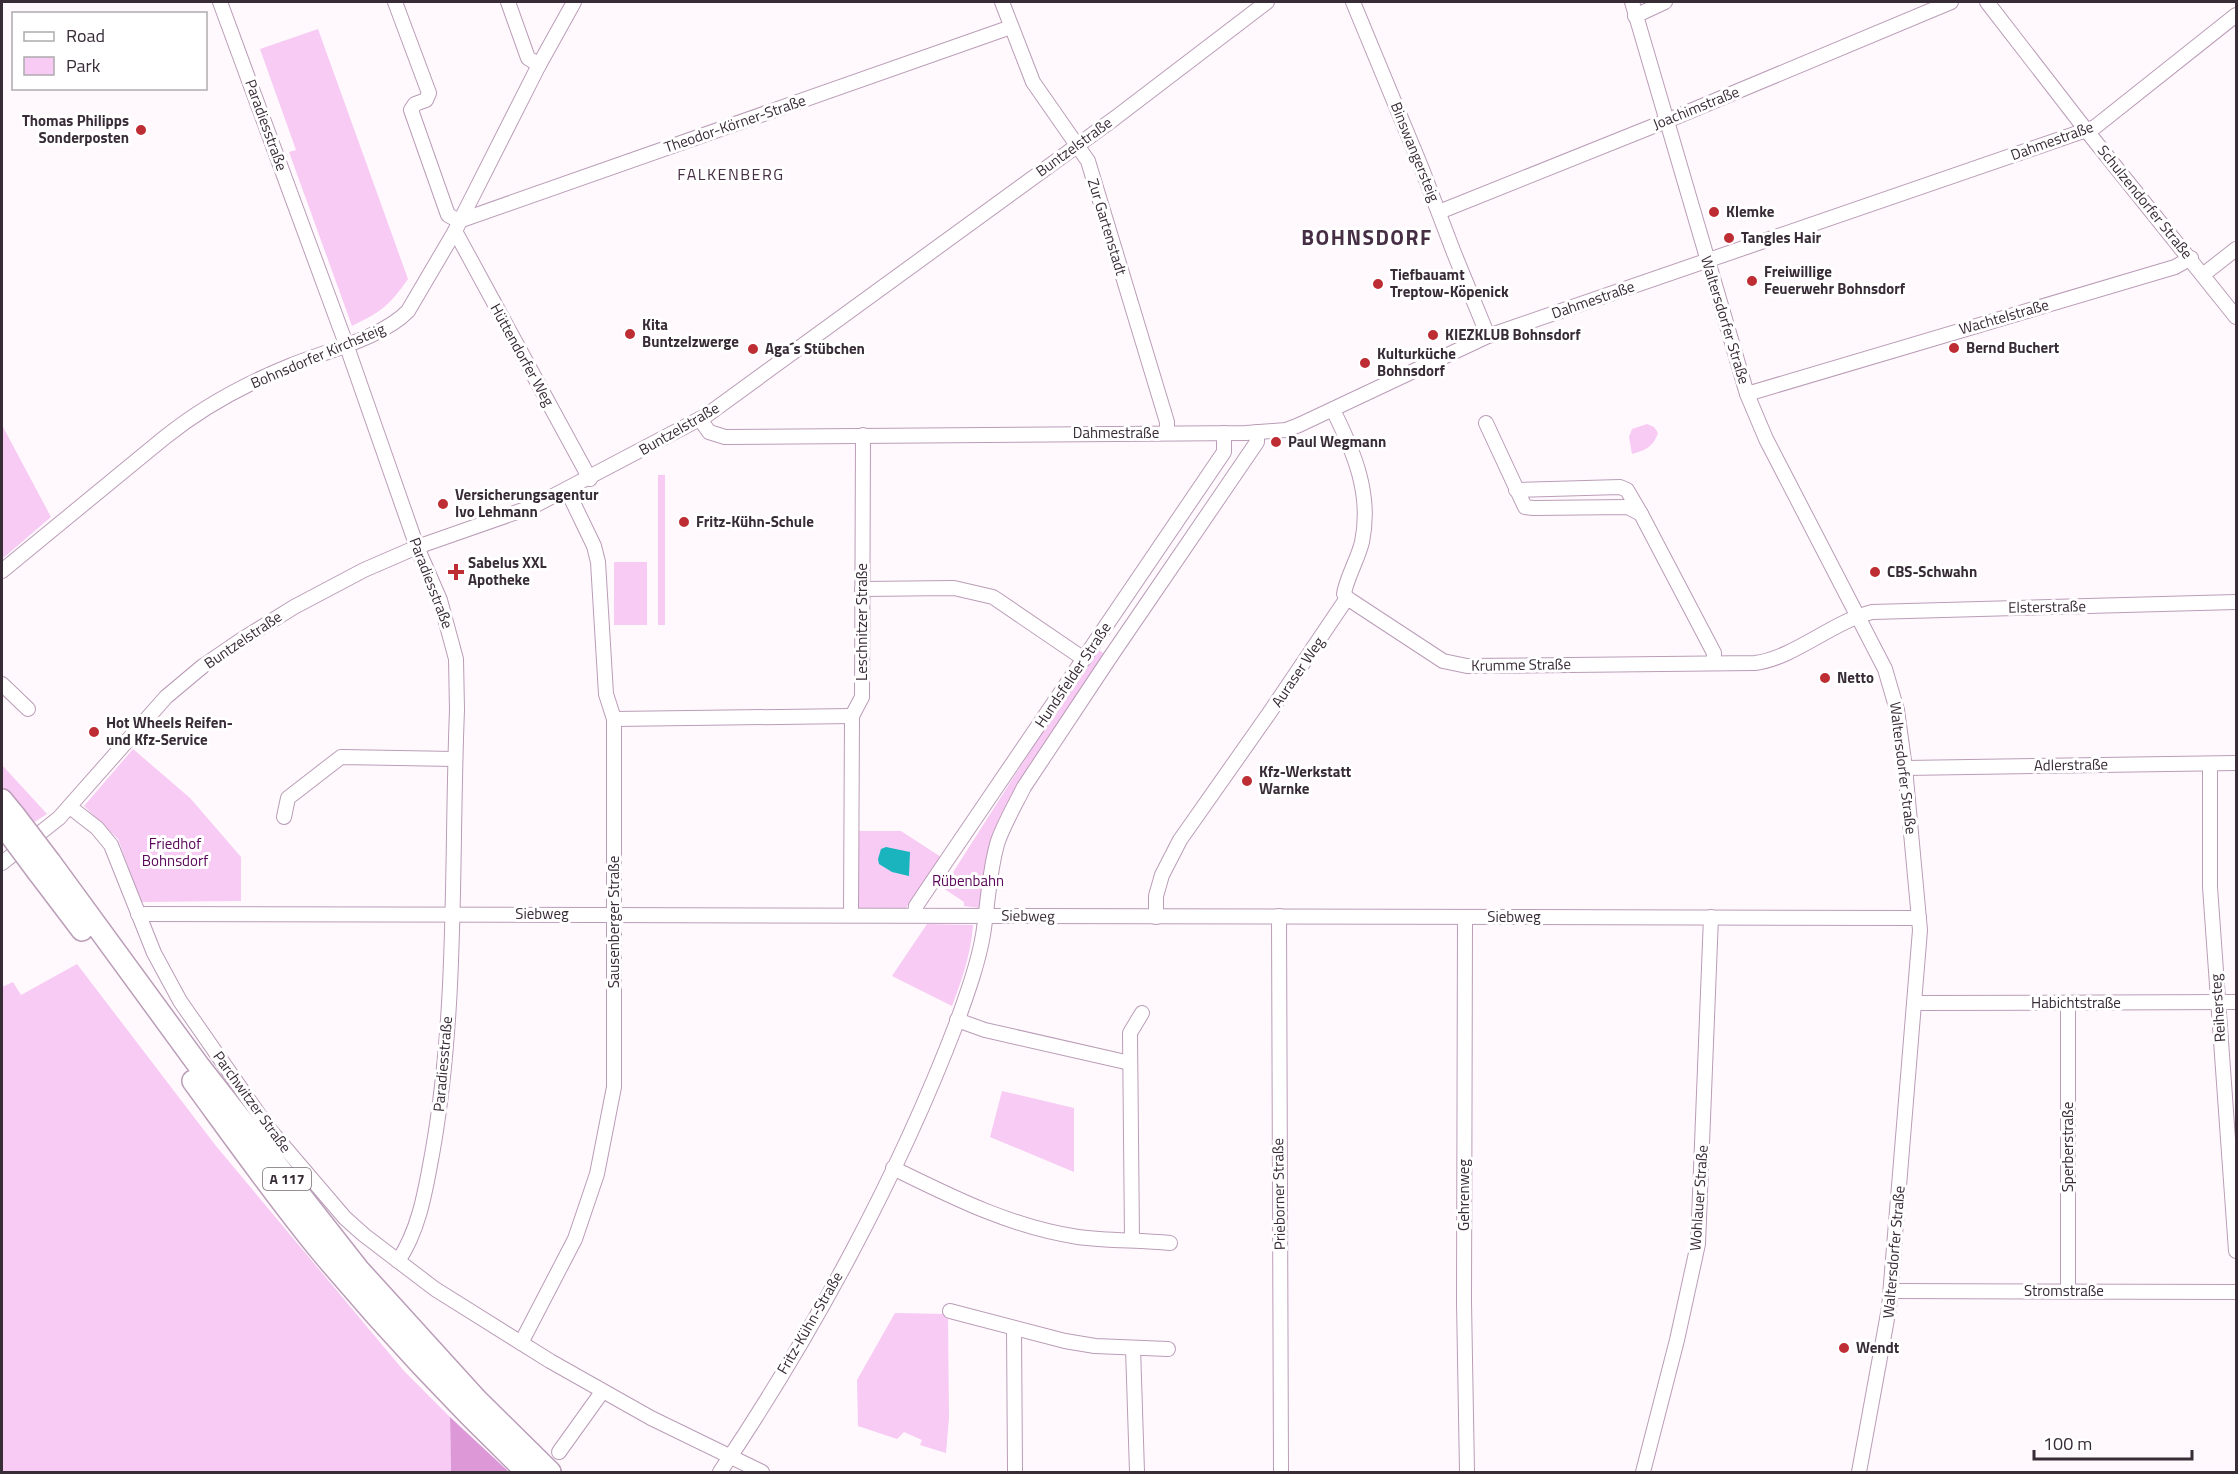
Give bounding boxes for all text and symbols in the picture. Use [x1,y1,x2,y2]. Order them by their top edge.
legend [12,12,207,90]
text: Road [66,22,105,49]
text: Park [66,52,101,79]
street label: Paradiesstraße [239,76,294,174]
street label: Joachimstraße [1649,80,1742,135]
street label: Theodor-Körner-Straße [661,89,809,159]
street label: Binswangersteig [1385,98,1446,205]
place label: Thomas Philipps Sonderposten [22,109,129,149]
street label: Buntzelstraße [1031,111,1117,182]
street label: Dahmestraße [2007,115,2096,166]
marker: Thomas Philipps Sonderposten [134,123,148,137]
street label: Schulzendorfer Straße [2092,140,2199,264]
district label: FALKENBERG [677,162,785,186]
street label: Zur Gartenstadt [1082,176,1133,279]
place label: Klemke [1726,200,1775,223]
marker: Klemke [1707,205,1721,219]
district label: BOHNSDORF [1301,221,1433,253]
place label: Tangles Hair [1741,226,1822,249]
marker: Tangles Hair [1722,231,1736,245]
street label: Waltersdorfer Straße [1695,253,1756,387]
place label: Freiwillige Feuerwehr Bohnsdorf [1764,260,1906,300]
place label: Tiefbauamt Treptow-Köpenick [1390,263,1509,303]
marker: Freiwillige Feuerwehr Bohnsdorf [1745,274,1759,288]
street label: Dahmestraße [1548,275,1637,324]
marker: Tiefbauamt Treptow-Köpenick [1371,277,1385,291]
street label: Wachtelstraße [1956,293,2052,340]
street label: Hüttendorfer Weg [485,299,560,411]
place label: Kita Buntzelzwerge [642,313,739,353]
street label: Bohnsdorfer Kirchsteig [247,317,389,394]
place label: KIEZKLUB Bohnsdorf [1445,323,1581,346]
marker: Kita Buntzelzwerge [623,327,637,341]
marker: KIEZKLUB Bohnsdorf [1426,328,1440,342]
place label: Bernd Buchert [1966,336,2060,359]
place label: Aga´s Stübchen [765,337,865,360]
marker: Bernd Buchert [1947,341,1961,355]
marker: Aga´s Stübchen [746,342,760,356]
place label: Kulturküche Bohnsdorf [1377,342,1456,382]
marker: Kulturküche Bohnsdorf [1358,356,1372,370]
street label: Buntzelstraße [634,396,723,461]
street label: Dahmestraße [1073,421,1159,444]
place label: Paul Wegmann [1288,430,1386,453]
marker: Paul Wegmann [1269,435,1283,449]
place label: Versicherungsagentur Ivo Lehmann [455,483,599,523]
marker: Versicherungsagentur Ivo Lehmann [436,497,450,511]
place label: Fritz-Kühn-Schule [696,510,814,533]
marker: Fritz-Kühn-Schule [677,515,691,529]
street label: Paradiesstraße [404,534,459,632]
place label: Sabelus XXL Apotheke [468,551,547,591]
place label: CBS-Schwahn [1887,560,1977,583]
street label: Leschnitzer Straße [850,563,873,681]
marker: Sabelus XXL Apotheke [449,565,463,579]
marker: CBS-Schwahn [1868,565,1882,579]
street label: Elsterstraße [2008,594,2086,619]
street label: Buntzelstraße [199,605,286,674]
street label: Hundsfelder Straße [1029,617,1117,732]
street label: Auraser Weg [1265,632,1330,712]
street label: Krumme Straße [1471,652,1571,677]
place label: Netto [1837,666,1874,689]
marker: Netto [1818,671,1832,685]
street label: Waltersdorfer Straße [1884,700,1923,835]
place label: Hot Wheels Reifen- und Kfz-Service [106,711,233,751]
marker: Hot Wheels Reifen- und Kfz-Service [87,725,101,739]
street label: Adlerstraße [2034,752,2108,777]
place label: Kfz-Werkstatt Warnke [1259,760,1352,800]
marker: Kfz-Werkstatt Warnke [1240,774,1254,788]
park label: Friedhof Bohnsdorf [142,832,208,872]
street label: Sausenberger Straße [602,856,625,988]
park label: Rübenbahn [932,869,1004,892]
street label: Siebweg [515,902,569,925]
street label: Siebweg [1001,904,1055,927]
street label: Siebweg [1487,905,1541,928]
street label: Reihersteg [2204,973,2231,1043]
street label: Habichtstraße [2031,991,2121,1014]
street label: Paradiesstraße [427,1015,458,1113]
street label: Parchwitzer Straße [208,1046,297,1157]
street label: Sperberstraße [2056,1102,2079,1192]
street label: Prieborner Straße [1266,1138,1291,1250]
street label: Wohlauer Straße [1683,1144,1714,1252]
street label: Gehrenweg [1452,1159,1475,1231]
road number: A 117 [263,1168,311,1190]
street label: Waltersdorfer Straße [1876,1185,1911,1319]
street label: Fritz-Kühn-Straße [771,1267,848,1378]
street label: Stromstraße [2024,1279,2104,1302]
place label: Wendt [1856,1336,1900,1359]
marker: Wendt [1837,1341,1851,1355]
scale bar [2034,1423,2192,1461]
text: 100 m [2043,1430,2092,1457]

